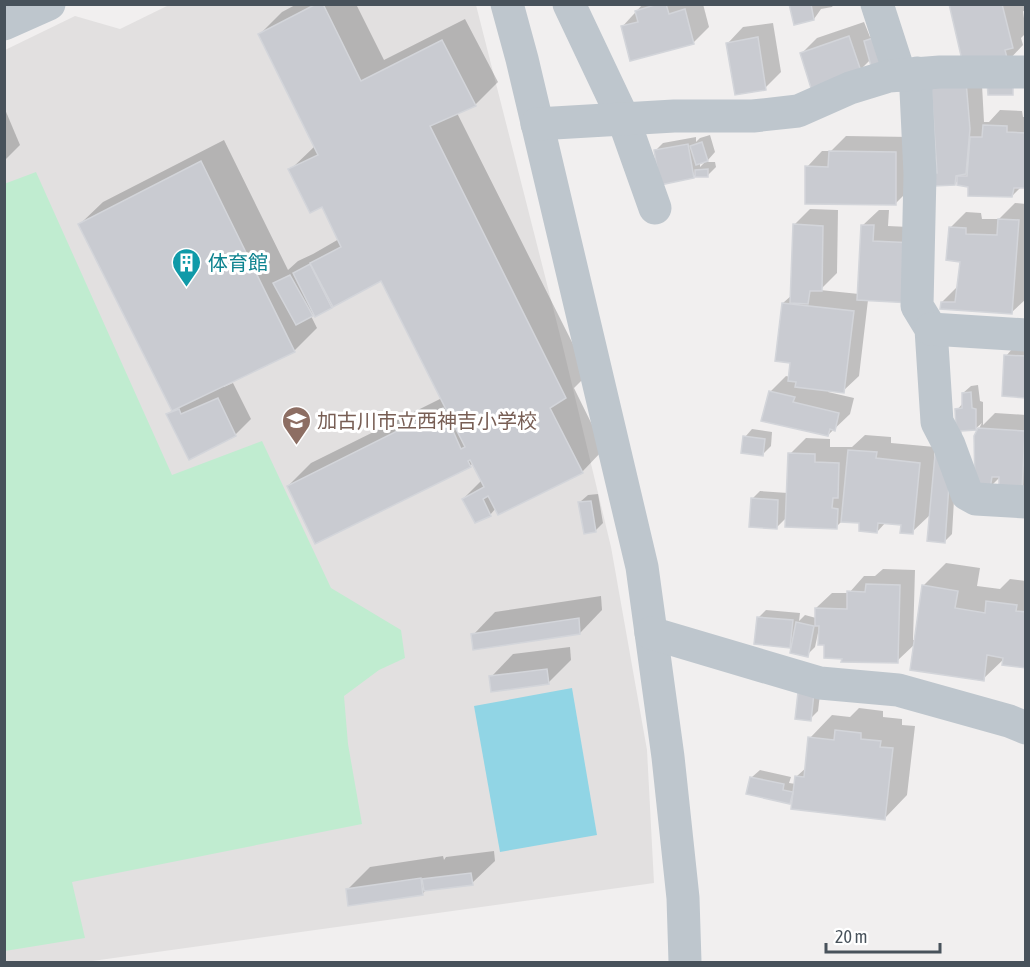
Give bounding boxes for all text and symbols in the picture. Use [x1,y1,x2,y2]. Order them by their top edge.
building icon: 体育館 [171,246,203,288]
place label: 体育館 [208,251,268,274]
school or university icon: 加古川市立西神吉小学校 [280,404,312,446]
place label: 加古川市立西神吉小学校 [317,409,537,432]
scale bar [826,916,940,954]
text: 20 m [835,926,867,947]

